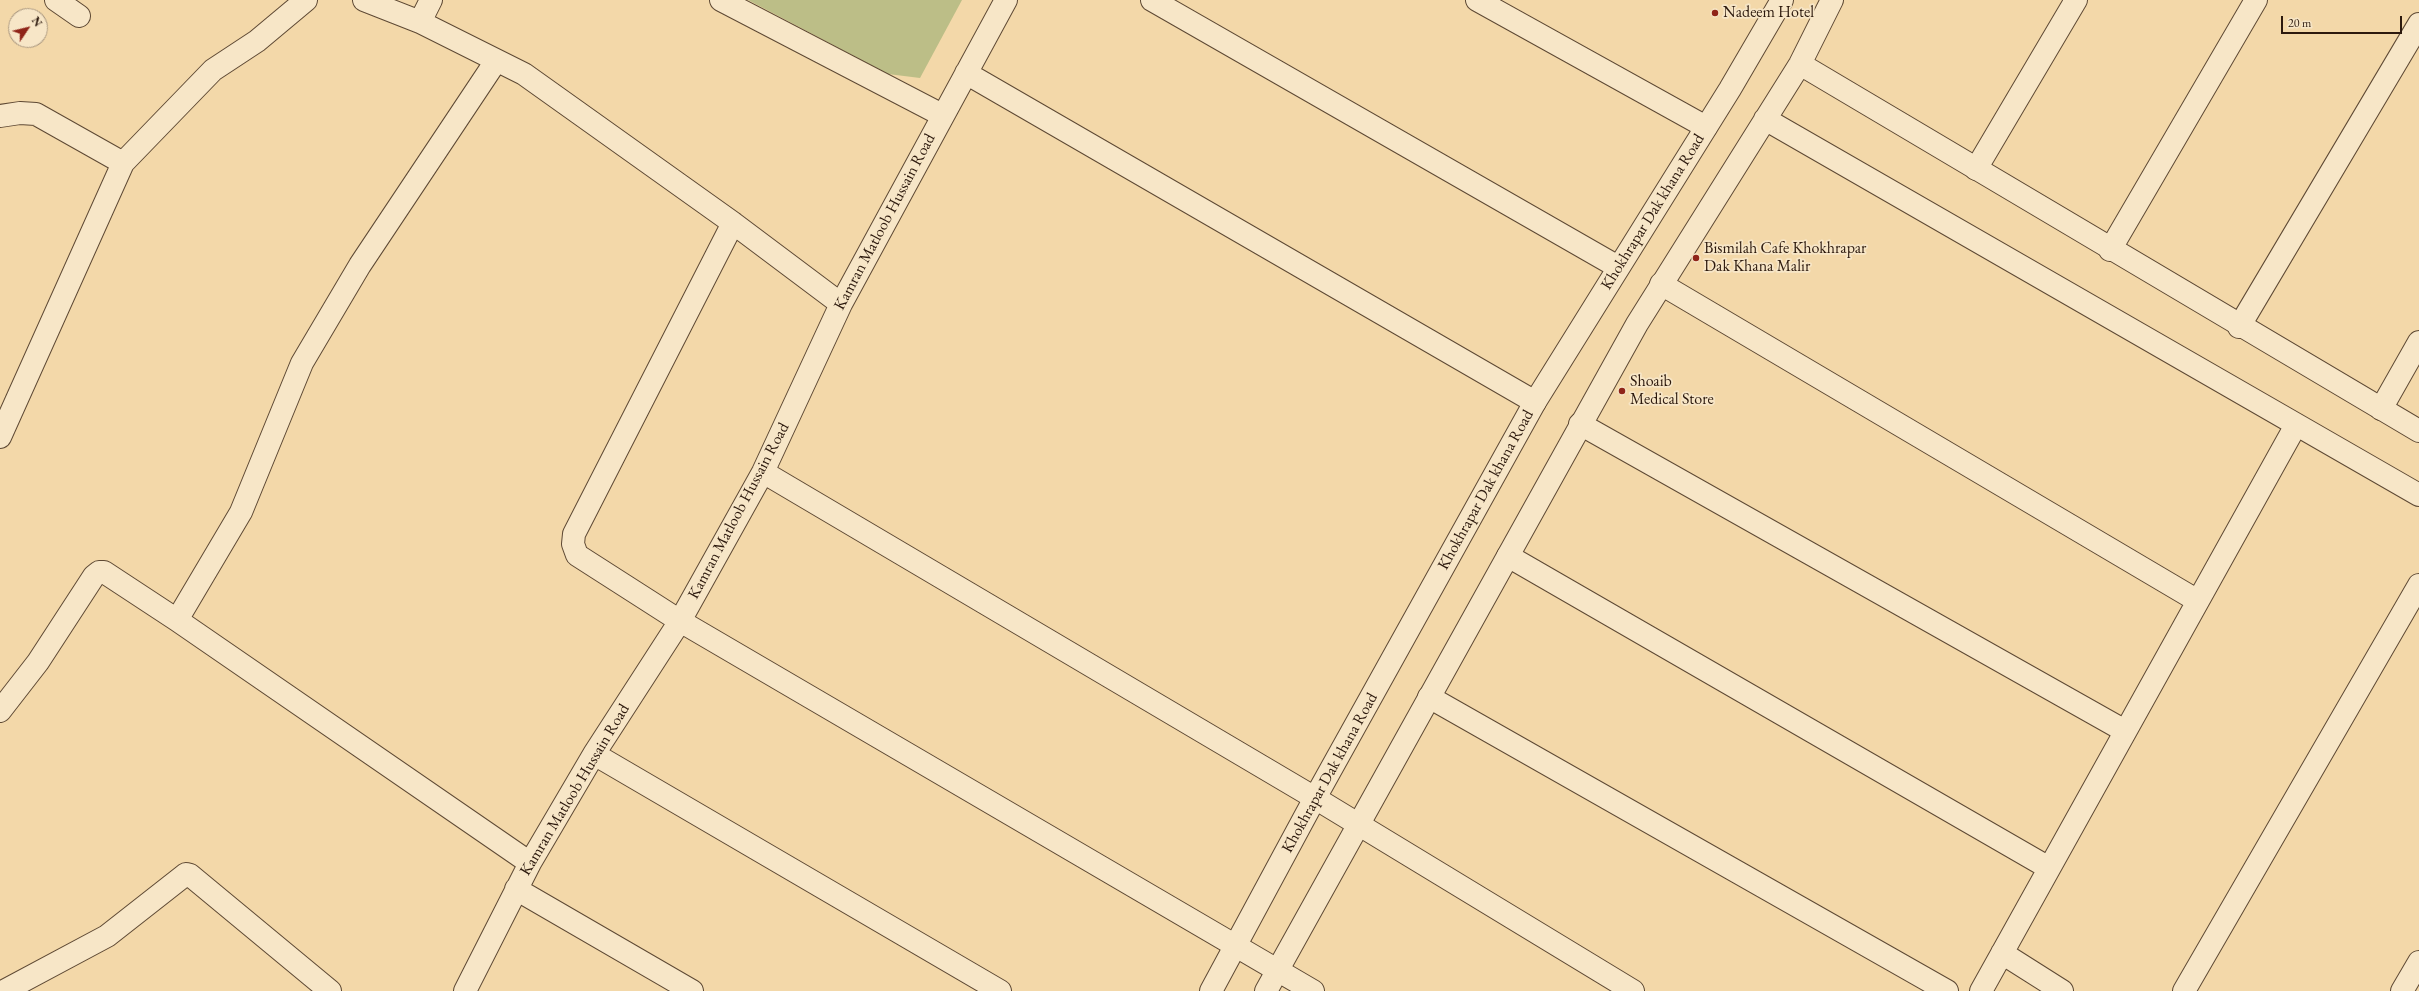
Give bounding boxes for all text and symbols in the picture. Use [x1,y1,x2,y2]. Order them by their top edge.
place label: Nadeem Hotel [1723,3,1814,23]
north arrow [8,8,48,48]
marker: Nadeem Hotel [1710,8,1720,18]
scale bar [2283,8,2404,34]
text: N [29,14,45,29]
text: 20 m [2288,15,2311,31]
street label: Kamran Matloob Hussain Road [830,131,940,313]
street label: Khokhrapar Dak khana Road [1597,131,1709,293]
place label: Bismilah Cafe Khokhrapar Dak Khana Malir [1704,239,1866,277]
marker: Bismilah Cafe Khokhrapar Dak Khana Malir [1691,253,1701,263]
place label: Shoaib Medical Store [1630,372,1714,410]
marker: Shoaib Medical Store [1617,386,1627,396]
street label: Khokhrapar Dak khana Road [1434,407,1538,573]
street label: Kamran Matloob Hussain Road [684,420,794,602]
street label: Khokhrapar Dak khana Road [1278,690,1382,856]
street label: Kamran Matloob Hussain Road [516,701,634,879]

